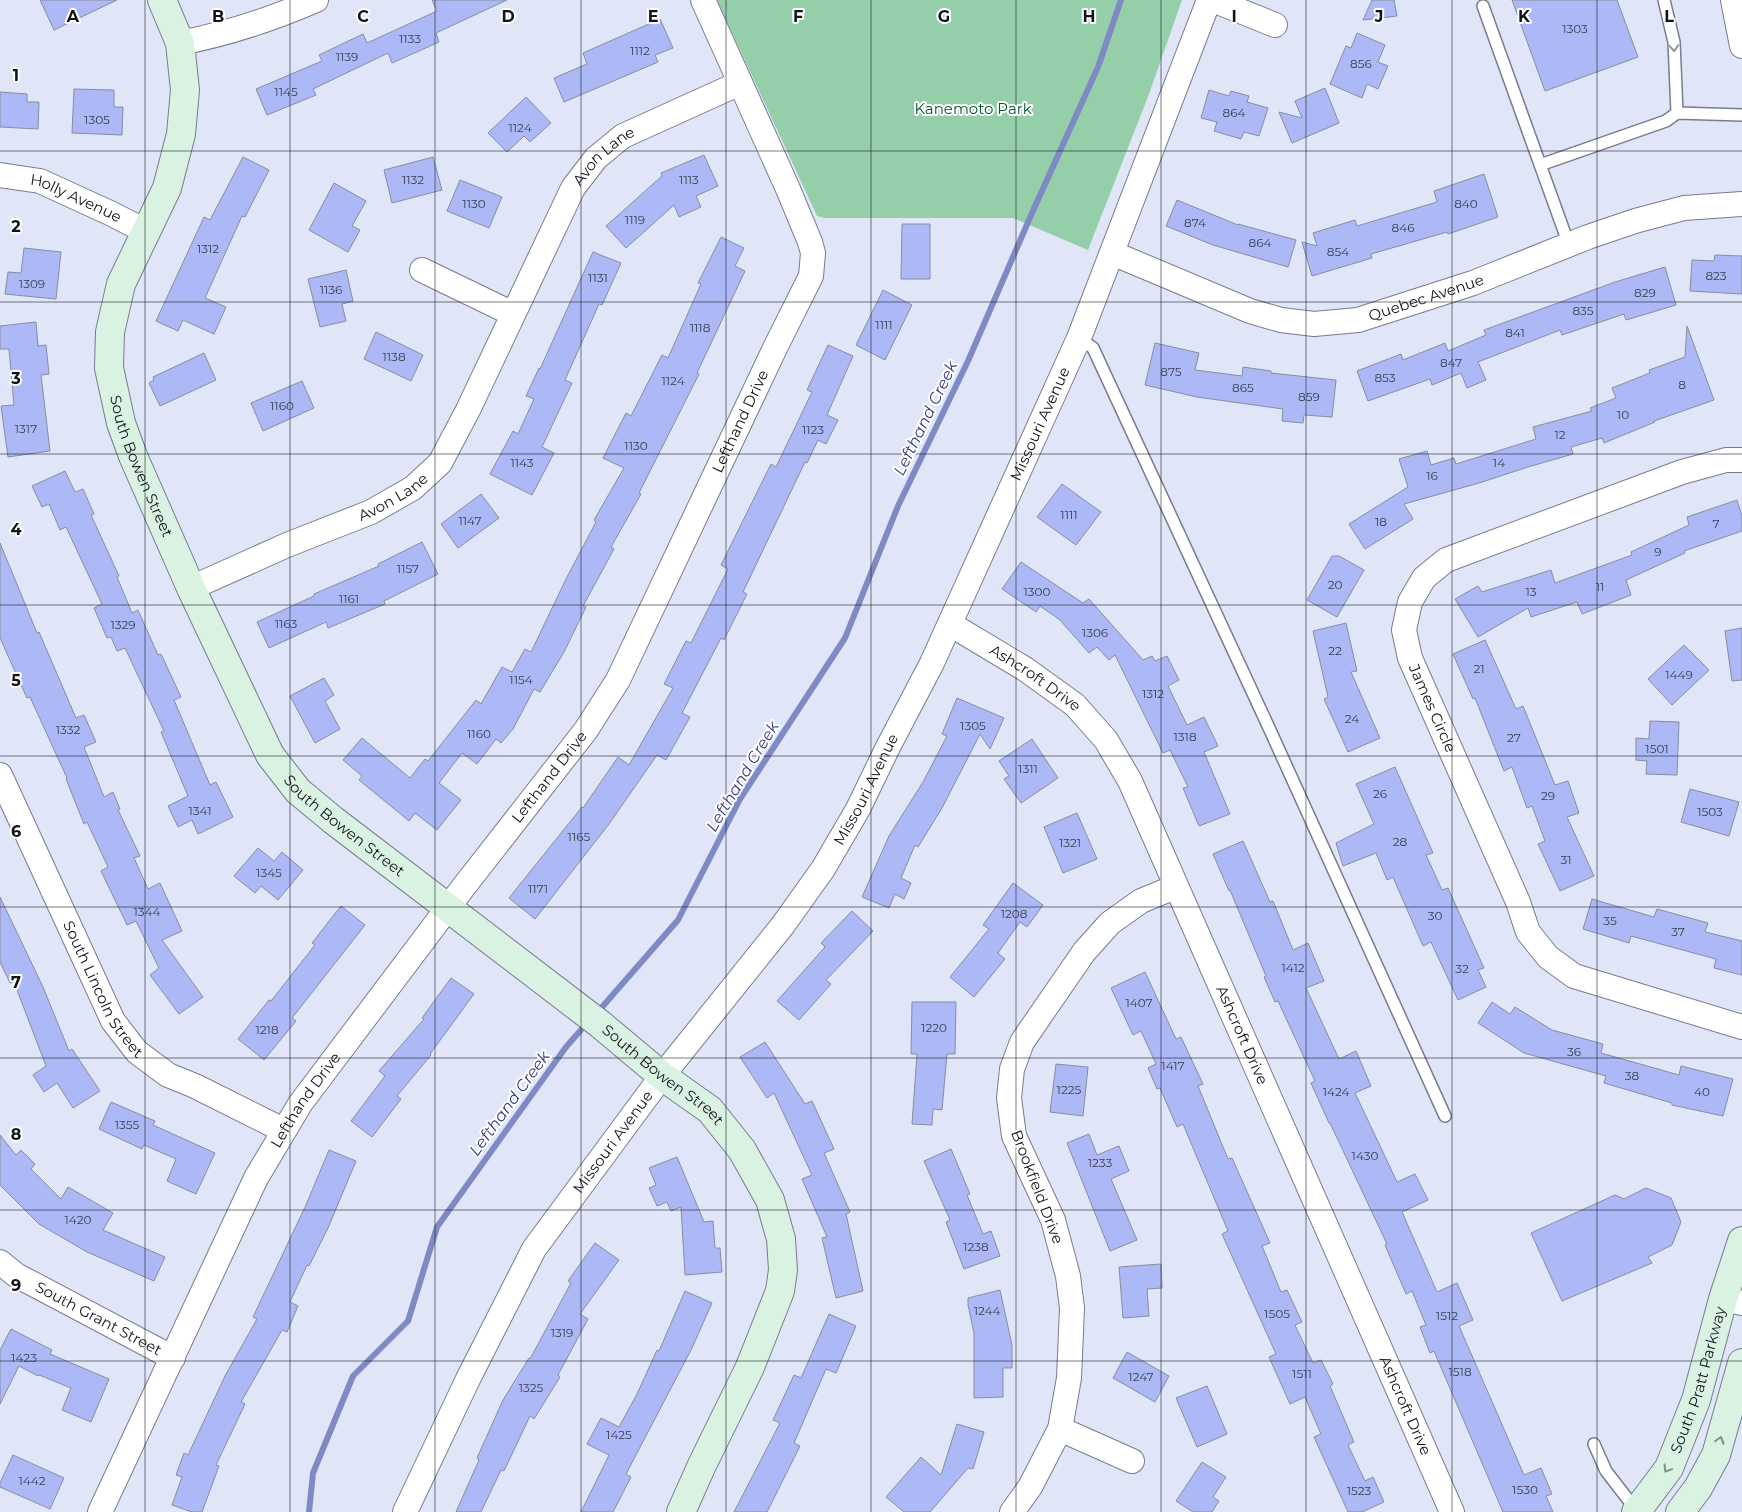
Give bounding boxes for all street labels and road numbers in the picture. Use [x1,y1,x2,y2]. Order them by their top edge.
street label: Avon Lane [568,122,637,189]
street label: Holly Avenue [29,170,125,226]
street label: Quebec Avenue [1366,270,1486,325]
street label: Missouri Avenue [1006,364,1074,484]
street label: Lefthand Drive [707,367,772,476]
street label: South Bowen Street [106,393,177,540]
street label: Avon Lane [355,469,432,525]
street label: Ashcroft Drive [986,640,1086,715]
street label: James Circle [1404,660,1461,755]
street label: Lefthand Drive [507,727,591,826]
street label: Missouri Avenue [829,730,902,848]
street label: South Bowen Street [280,771,409,880]
street label: South Lincoln Street [59,918,147,1062]
street label: Ashcroft Drive [1212,982,1273,1087]
street label: South Bowen Street [599,1020,728,1129]
street label: Lefthand Drive [266,1048,345,1151]
street label: Missouri Avenue [568,1087,657,1197]
street label: Brookfield Drive [1007,1127,1068,1246]
street label: South Grant Street [32,1277,165,1359]
street label: South Pratt Parkway [1666,1304,1730,1456]
street label: Ashcroft Drive [1376,1353,1436,1458]

